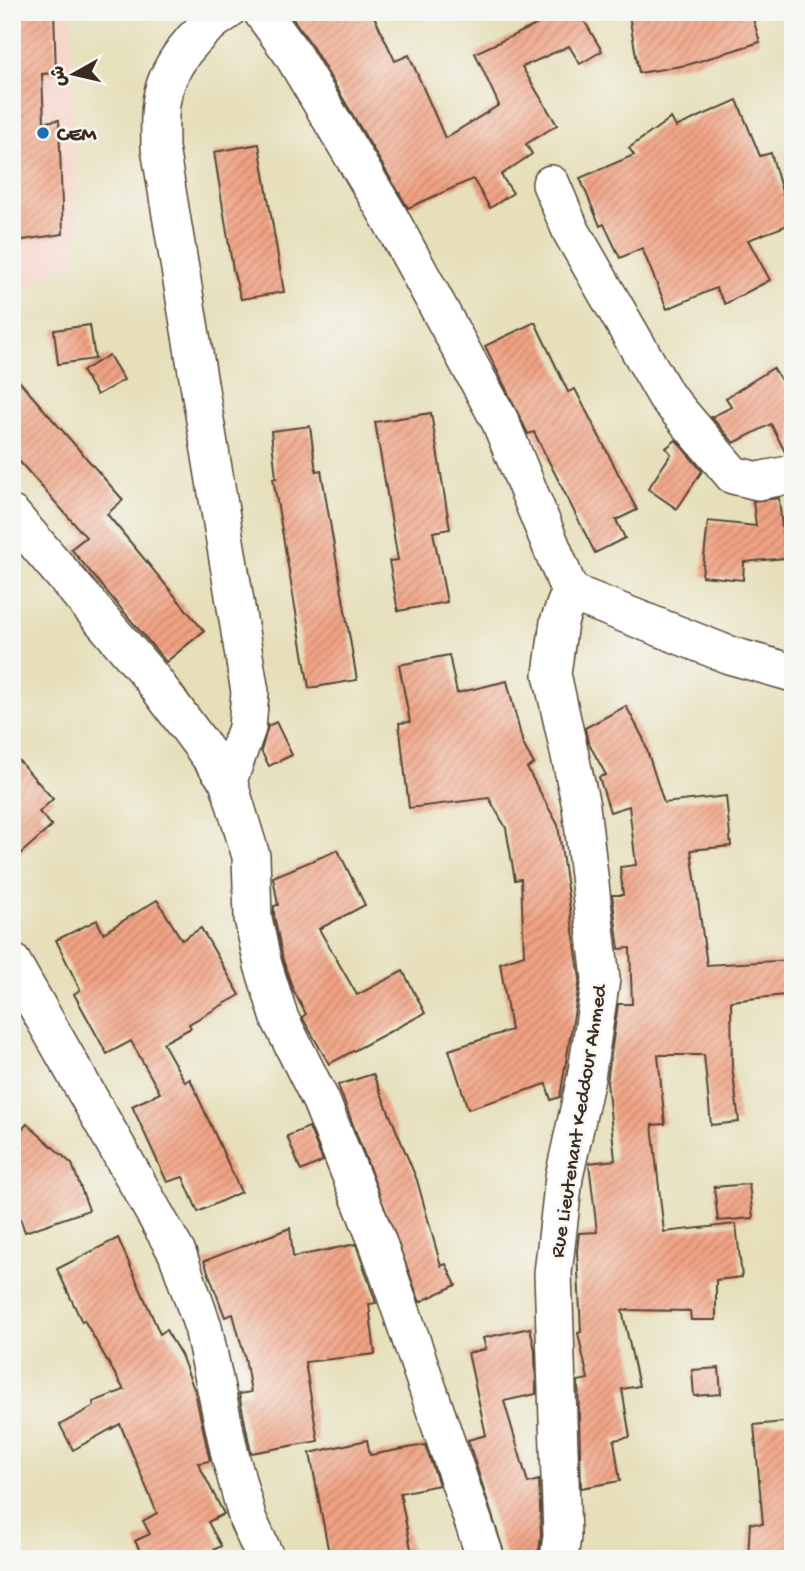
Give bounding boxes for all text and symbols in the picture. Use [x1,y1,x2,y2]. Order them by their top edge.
north arrow [38,38,108,108]
text: ش [48,64,73,88]
place label: CEM [56,124,97,149]
marker: CEM [35,125,51,141]
street label: Rue Lieutenant Keddour Ahmed [547,982,615,1260]

